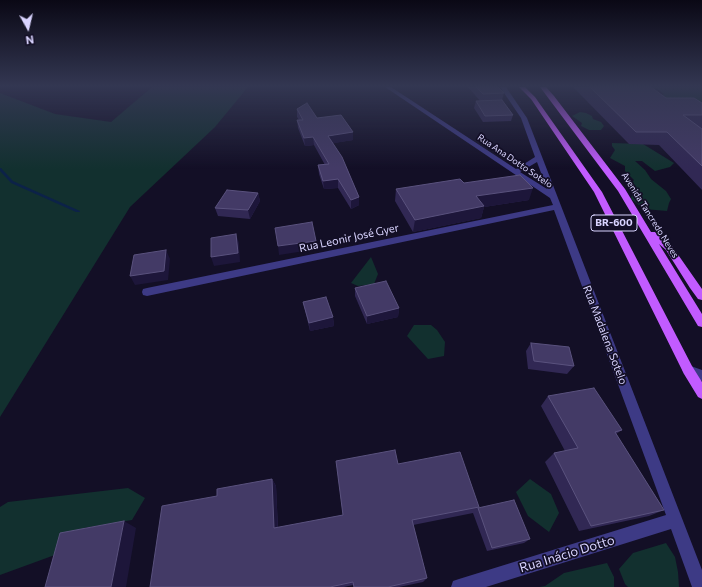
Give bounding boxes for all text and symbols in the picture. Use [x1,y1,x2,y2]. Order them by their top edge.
north arrow [8,8,48,48]
text: N [25,33,35,47]
street label: Rua Ana Dotto Sotelo [475,132,555,190]
street label: Avenida Tancredo Neves [619,170,681,260]
road number: BR-600 [591,215,637,231]
street label: Rua Leonir José Gyer [298,221,400,255]
street label: Rua Madalena Sotelo [580,284,630,386]
street label: Rua Inácio Dotto [518,532,616,576]

